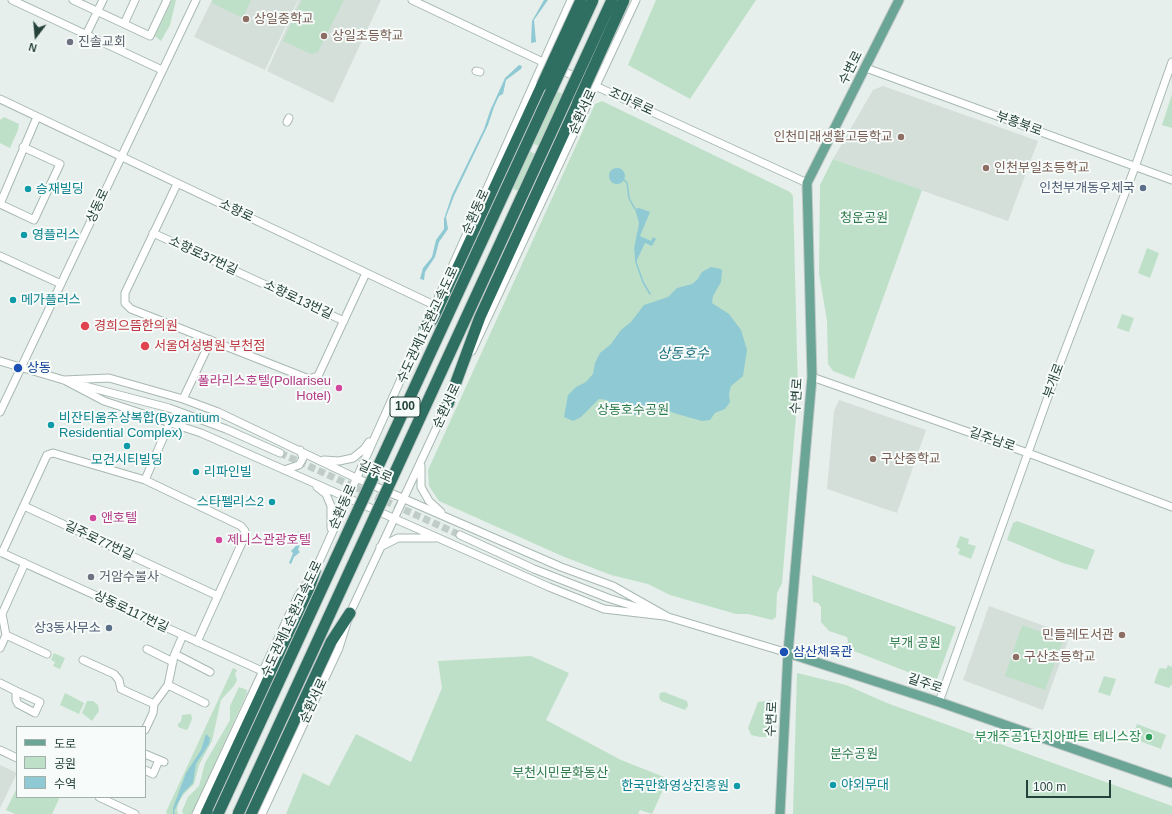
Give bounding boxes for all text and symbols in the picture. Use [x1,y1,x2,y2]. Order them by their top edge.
place label: 상일중학교 [254,11,314,27]
marker: 상일중학교 [241,14,251,24]
north arrow [16,16,56,56]
place label: 상일초등학교 [332,28,404,44]
marker: 상일초등학교 [319,31,329,41]
place label: 진솔교회 [78,34,126,50]
marker: 진솔교회 [65,37,75,47]
text: N [27,41,38,54]
street label: 수변로 [836,48,866,88]
street label: 조마루로 [606,85,656,119]
street label: 순환서로 [566,87,600,137]
street label: 부흥북로 [994,108,1044,140]
place label: 인천미래생활고등학교 [773,129,893,145]
marker: 인천미래생활고등학교 [896,132,906,142]
place label: 인천부일초등학교 [994,160,1090,176]
marker: 인천부일초등학교 [981,163,991,173]
place label: 인천부개동우체국 [1039,180,1135,196]
place label: 승재빌딩 [36,181,84,197]
marker: 인천부개동우체국 [1138,183,1148,193]
marker: 승재빌딩 [23,184,33,194]
street label: 상동로 [83,186,113,226]
street label: 순환동로 [459,187,493,237]
street label: 소향로 [216,196,256,226]
park label: 청운공원 [840,210,888,226]
place label: 영플러스 [32,227,80,243]
marker: 영플러스 [19,230,29,240]
street label: 소향로37번길 [166,233,240,279]
street label: 수도권제1순환고속도로 [394,264,462,386]
street label: 소향로13번길 [261,277,335,323]
place label: 메가플러스 [21,292,81,308]
marker: 메가플러스 [8,295,18,305]
place label: 경희으뜸한의원 [94,318,178,334]
marker: 경희으뜸한의원 [79,320,91,332]
place label: 서울여성병원 부천점 [154,338,265,354]
marker: 서울여성병원 부천점 [139,340,151,352]
water label: 상동호수 [657,346,709,362]
place label: 상동 [27,360,51,376]
street label: 부개로 [1041,361,1067,401]
marker: 상동 [12,362,24,374]
place label: 폴라리스호텔(Pollariseu Hotel) [198,373,331,404]
street label: 수변로 [788,378,806,414]
street label: 순환서로 [430,381,464,431]
marker: 폴라리스호텔(Pollariseu Hotel) [334,383,344,393]
road number: 100 [390,397,420,417]
park label: 상동호수공원 [597,402,669,418]
place label: 비잔티움주상복합(Byzantium Residential Complex) [59,410,220,441]
marker: 비잔티움주상복합(Byzantium Residential Complex) [46,420,56,430]
street label: 길주남로 [967,425,1017,455]
marker: 모건시티빌딩 [122,441,132,451]
place label: 구산중학교 [881,451,941,467]
place label: 모건시티빌딩 [91,452,163,468]
marker: 구산중학교 [868,454,878,464]
street label: 길주로 [355,458,395,486]
place label: 리파인빌 [204,464,252,480]
marker: 리파인빌 [191,467,201,477]
street label: 순환동로 [326,482,360,532]
place label: 스타펠리스2 [197,494,264,510]
marker: 스타펠리스2 [267,497,277,507]
place label: 앤호텔 [101,510,137,526]
marker: 앤호텔 [88,513,98,523]
street label: 길주로77번길 [62,518,136,564]
place label: 제니스관광호텔 [227,532,311,548]
marker: 제니스관광호텔 [214,535,224,545]
street label: 수도권제1순환고속도로 [258,558,326,680]
place label: 거암수불사 [99,569,159,585]
marker: 거암수불사 [86,572,96,582]
street label: 상동로117번길 [91,588,171,636]
place label: 상3동사무소 [34,620,101,636]
marker: 상3동사무소 [104,623,114,633]
place label: 민들레도서관 [1042,627,1114,643]
marker: 민들레도서관 [1117,630,1127,640]
park label: 부개 공원 [889,635,941,651]
place label: 삼산체육관 [793,644,853,660]
marker: 삼산체육관 [778,646,790,658]
place label: 구산초등학교 [1024,649,1096,665]
marker: 구산초등학교 [1011,652,1021,662]
street label: 길주로 [906,671,944,697]
street label: 순환서로 [297,676,331,726]
street label: 수변로 [763,701,781,737]
legend [16,726,146,798]
place label: 부개주공1단지아파트 테니스장 [975,729,1141,745]
marker: 부개주공1단지아파트 테니스장 [1144,732,1154,742]
text: 도로 [54,737,76,751]
park label: 분수공원 [830,746,878,762]
text: 공원 [54,757,76,771]
park label: 부천시민문화동산 [512,765,608,781]
scale bar [1028,772,1113,798]
text: 수역 [54,777,76,791]
place label: 야외무대 [841,777,889,793]
place label: 한국만화영상진흥원 [621,778,729,794]
marker: 야외무대 [828,780,838,790]
text: 100 m [1033,780,1066,794]
marker: 한국만화영상진흥원 [732,781,742,791]

